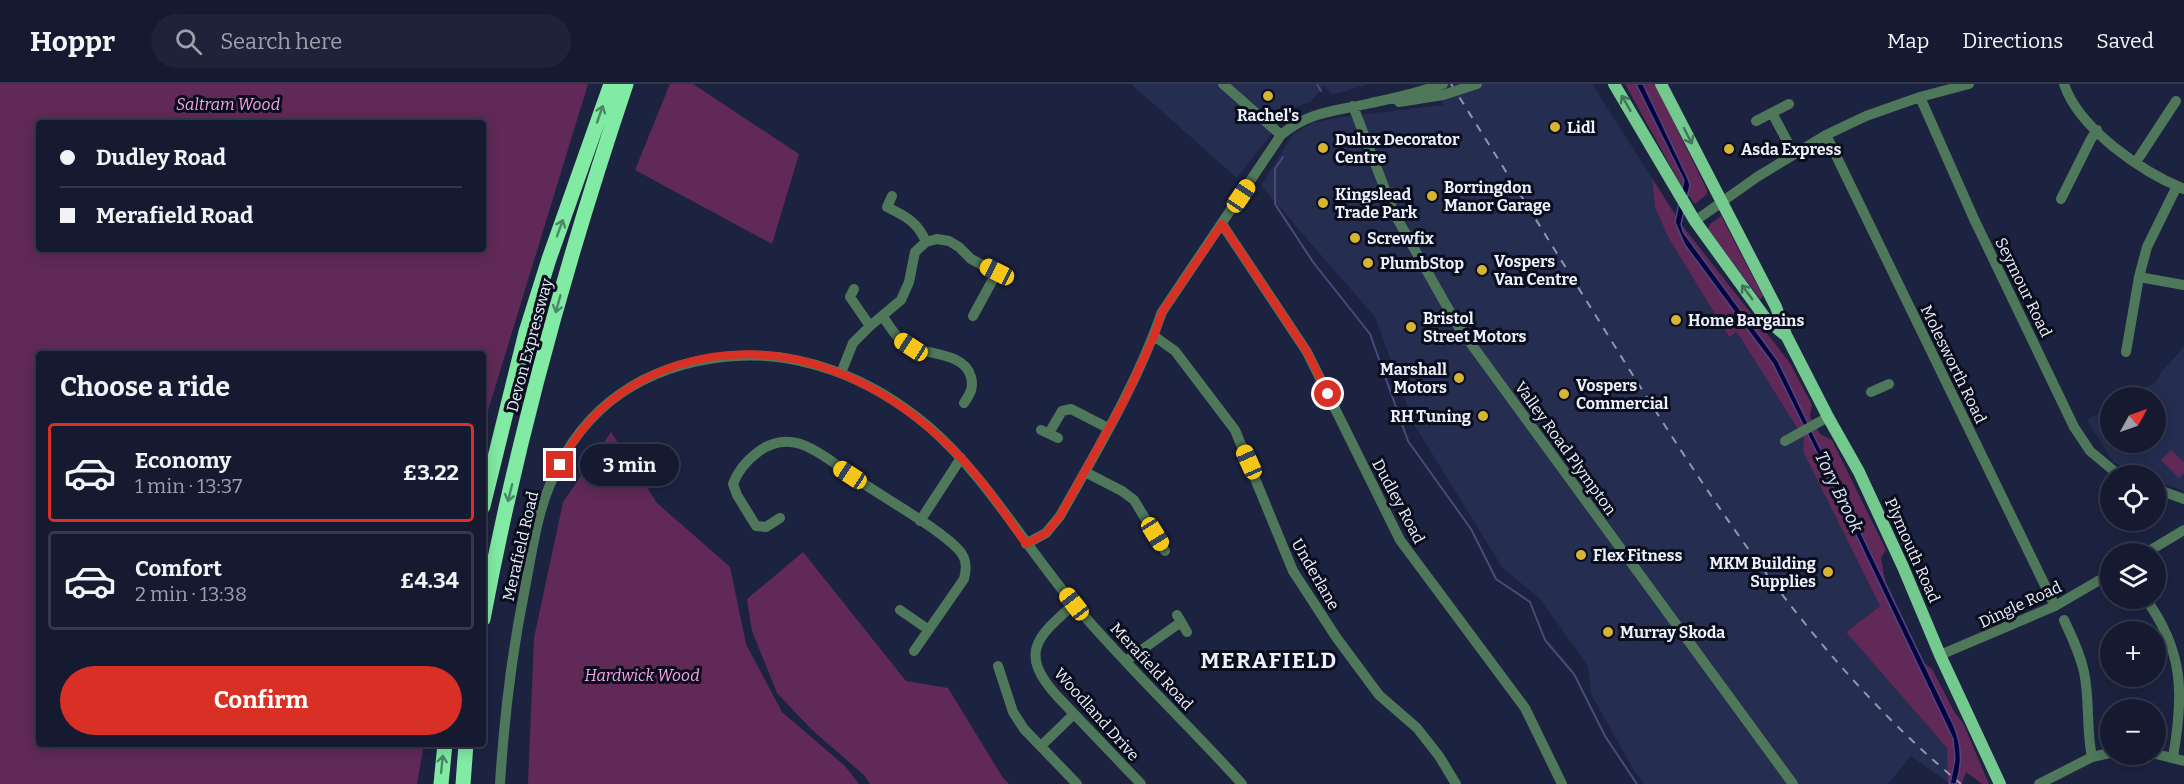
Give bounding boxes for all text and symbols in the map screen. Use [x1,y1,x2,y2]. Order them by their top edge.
search box [151,14,571,68]
text: Hoppr [30,25,115,58]
icon: search [172,25,205,58]
text: Search here [220,28,342,55]
text: Map [1887,28,1929,54]
text: Directions [1962,28,2063,54]
text: Saved [2096,28,2154,54]
marker: Rachel's [1261,89,1275,103]
park label: Saltram Wood [176,95,280,114]
one-way arrow [1619,95,1631,112]
one-way arrow [596,105,607,124]
place label: Rachel's [1237,106,1299,125]
place label: Lidl [1567,118,1596,137]
marker: Lidl [1548,120,1562,134]
one-way arrow [1682,127,1694,145]
place label: Dulux Decorator Centre [1335,130,1460,167]
place label: Asda Express [1741,140,1841,159]
marker: Dulux Decorator Centre [1316,141,1330,155]
marker: Asda Express [1722,142,1736,156]
text: Dudley Road [96,144,226,171]
car [1223,176,1259,216]
place label: Borringdon Manor Garage [1444,178,1551,215]
place label: Kingslead Trade Park [1335,185,1418,222]
marker: Borringdon Manor Garage [1425,189,1439,203]
marker: Kingslead Trade Park [1316,196,1330,210]
text: Merafield Road [96,202,253,229]
one-way arrow [556,219,567,238]
place label: Screwfix [1367,229,1434,248]
marker: Screwfix [1348,231,1362,245]
street label: Seymour Road [1991,234,2056,341]
place label: Vospers Van Centre [1494,252,1578,289]
place label: PlumbStop [1380,254,1464,273]
car [977,256,1017,288]
marker: PlumbStop [1361,256,1375,270]
marker: Vospers Van Centre [1475,263,1489,277]
street label: Devon Expressway [502,276,557,414]
one-way arrow [1741,284,1753,300]
one-way arrow [552,294,563,313]
street label: Molesworth Road [1917,302,1991,427]
place label: Bristol Street Motors [1423,309,1527,346]
place label: Home Bargains [1688,311,1804,330]
marker: Home Bargains [1669,313,1683,327]
marker: Bristol Street Motors [1404,320,1418,334]
car [891,330,931,364]
place label: Marshall Motors [1380,360,1447,397]
text: Choose a ride [60,371,230,403]
marker: Marshall Motors [1452,371,1466,385]
place label: Vospers Commercial [1576,376,1669,413]
street label: Valley Road Plympton [1511,378,1620,519]
route start [1314,380,1341,407]
marker: Vospers Commercial [1557,387,1571,401]
north arrow [2100,387,2166,453]
map controls [2100,387,2166,765]
place label: RH Tuning [1390,407,1471,426]
marker: RH Tuning [1476,409,1490,423]
car [1233,442,1265,482]
callout: 3 min [581,444,680,486]
icon: car [63,446,117,500]
text: Economy [135,447,231,474]
water label: Tory Brook [1810,448,1868,536]
route end [546,451,573,478]
text: 3 min [603,453,656,477]
street label: Dudley Road [1368,456,1429,547]
car [830,458,870,492]
text: £3.22 [403,459,459,486]
button: locate [2100,465,2166,531]
text: 1 min · 13:37 [135,474,242,498]
one-way arrow [503,483,515,502]
street label: Merafield Road [499,489,542,603]
street label: Plymouth Road [1881,495,1944,606]
car [1138,514,1172,554]
street label: Underlane [1288,535,1344,613]
button: layers [2100,543,2166,609]
place label: Flex Fitness [1593,546,1682,565]
marker: Flex Fitness [1574,548,1588,562]
icon: car [63,554,117,608]
place label: MKM Building Supplies [1709,554,1816,591]
text: Comfort [135,555,222,582]
marker: MKM Building Supplies [1821,565,1835,579]
text: £4.34 [400,567,459,594]
street label: Dingle Road [1976,577,2065,632]
text: 2 min · 13:38 [135,582,247,606]
car [1056,584,1092,624]
street label: Merafield Road [1106,619,1197,714]
button: + [2100,621,2166,687]
place label: Murray Skoda [1620,623,1725,642]
marker: Murray Skoda [1601,625,1615,639]
district label: MERAFIELD [1200,647,1338,674]
street label: Woodland Drive [1050,664,1143,765]
button: Confirm [60,666,462,735]
park label: Hardwick Wood [584,666,700,685]
button: − [2100,699,2166,765]
one-way arrow [437,755,448,774]

